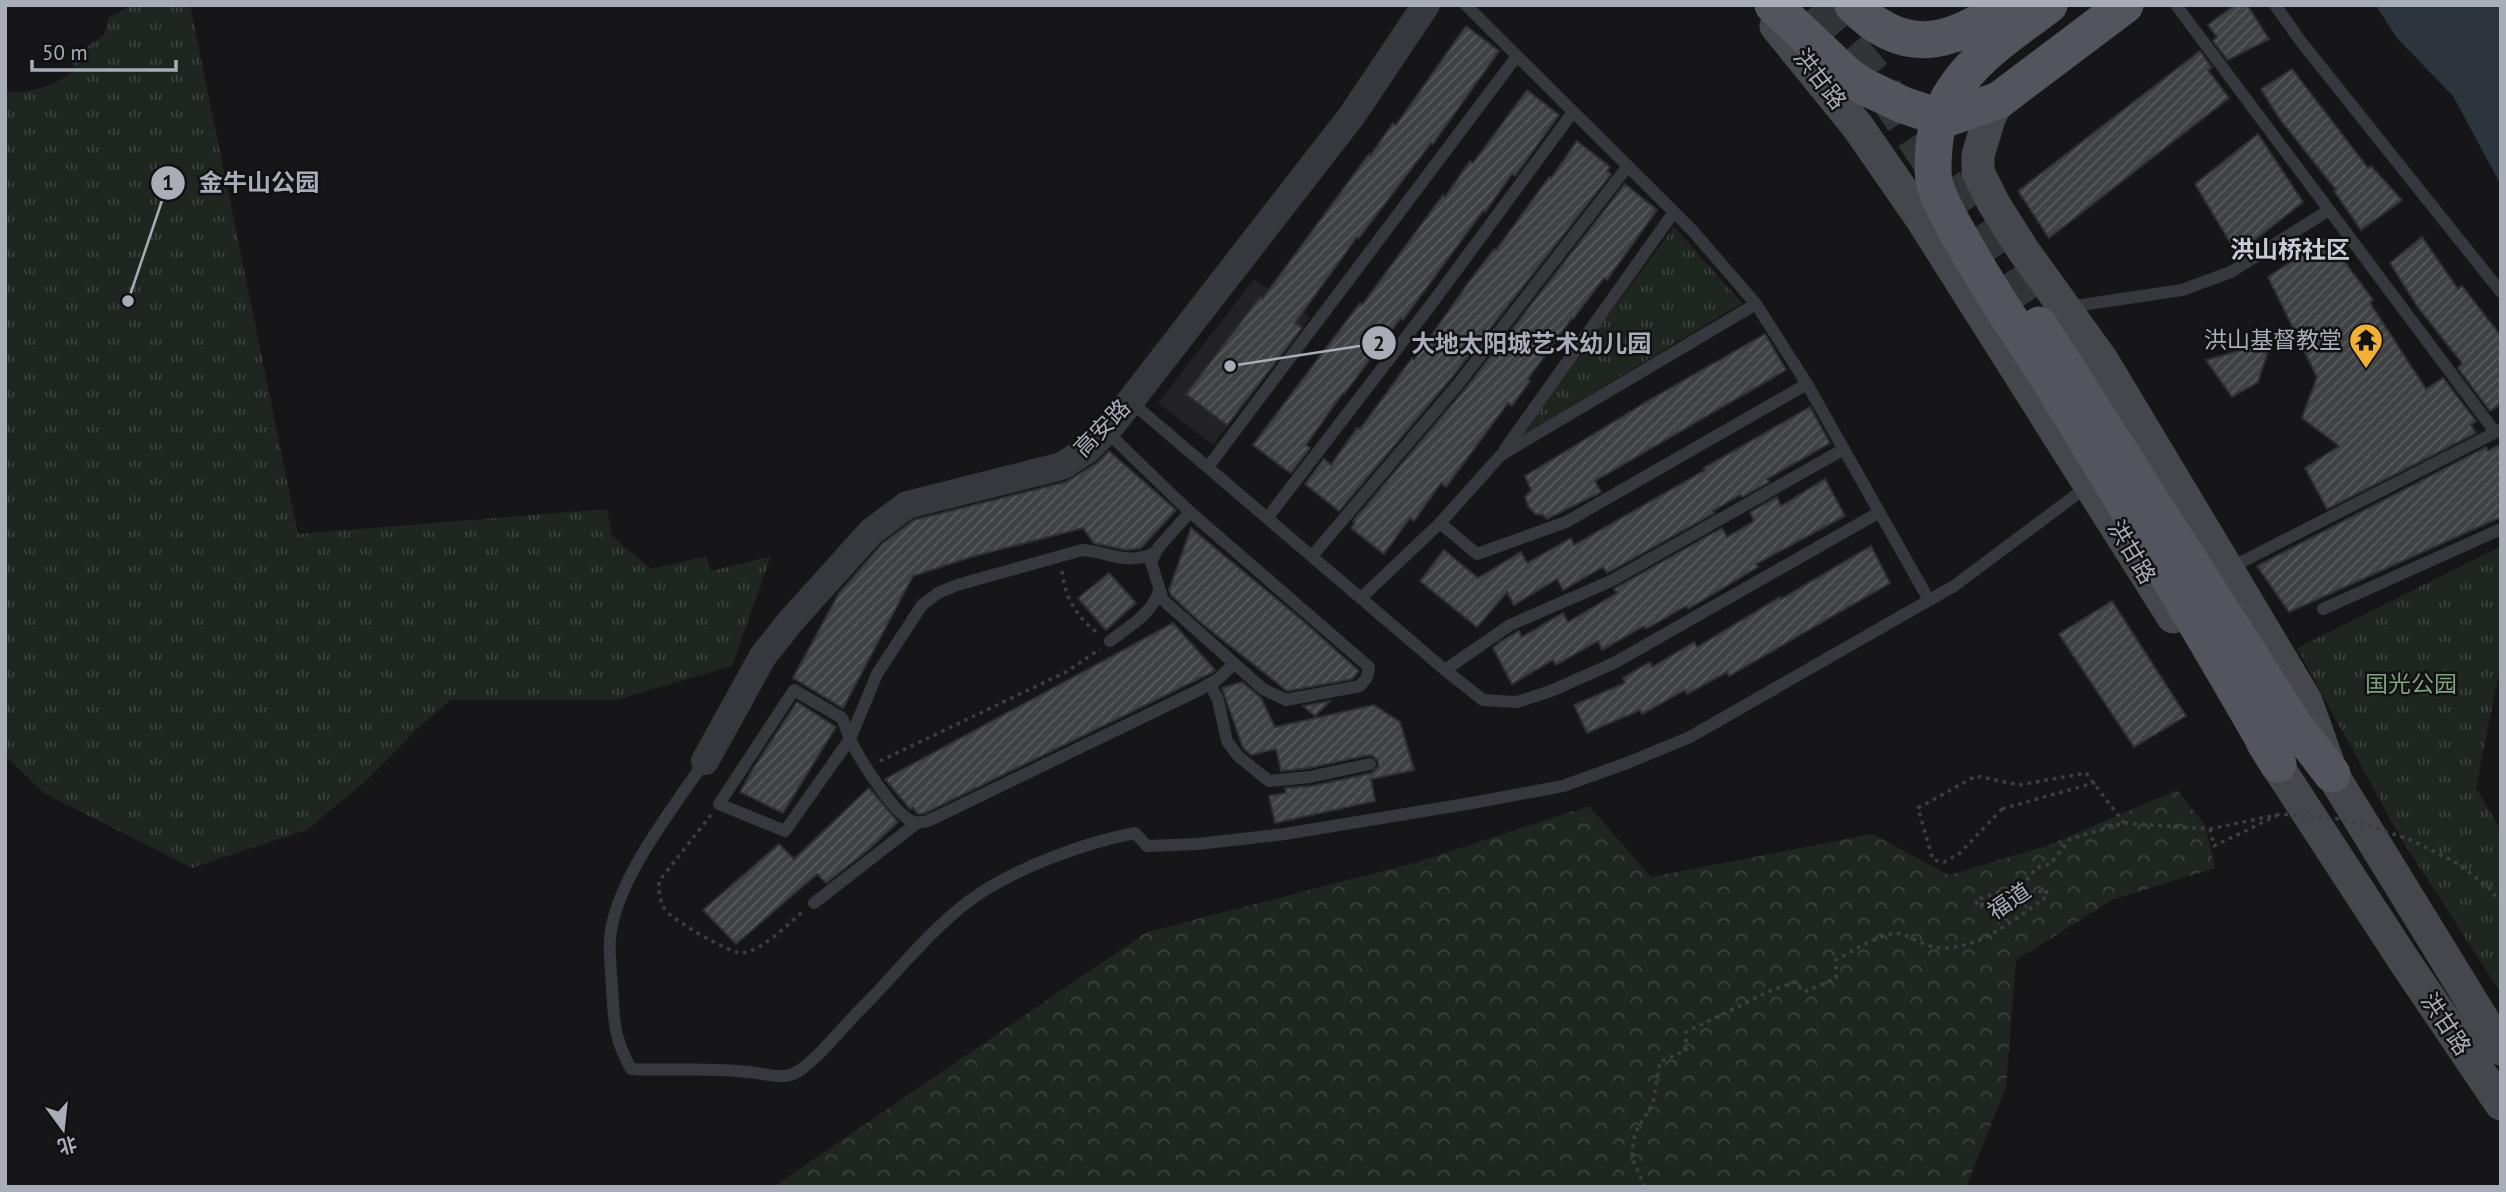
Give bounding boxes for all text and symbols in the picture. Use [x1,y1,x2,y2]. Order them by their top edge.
scale bar [32,28,175,72]
text: 50 m [42,39,88,66]
street label: 洪甘路 [1788,43,1853,115]
callout: 金牛山公园 [150,160,333,205]
text: 金牛山公园 [199,167,319,198]
text: 1 [162,169,174,196]
district label: 洪山桥社区 [2230,234,2350,265]
callout: 大地太阳城艺术幼儿园 [1362,321,1665,366]
temple icon: 洪山基督教堂 [2347,321,2385,370]
place label: 洪山基督教堂 [2204,325,2342,354]
text: 大地太阳城艺术幼儿园 [1411,328,1651,359]
text: 2 [1373,330,1385,357]
street label: 高安路 [1067,393,1136,463]
street label: 洪甘路 [2102,515,2163,589]
park label: 国光公园 [2365,669,2457,698]
street label: 福道 [1982,876,2036,925]
street label: 洪甘路 [2415,987,2478,1060]
north arrow [28,1094,98,1164]
text: 北 [55,1131,80,1159]

